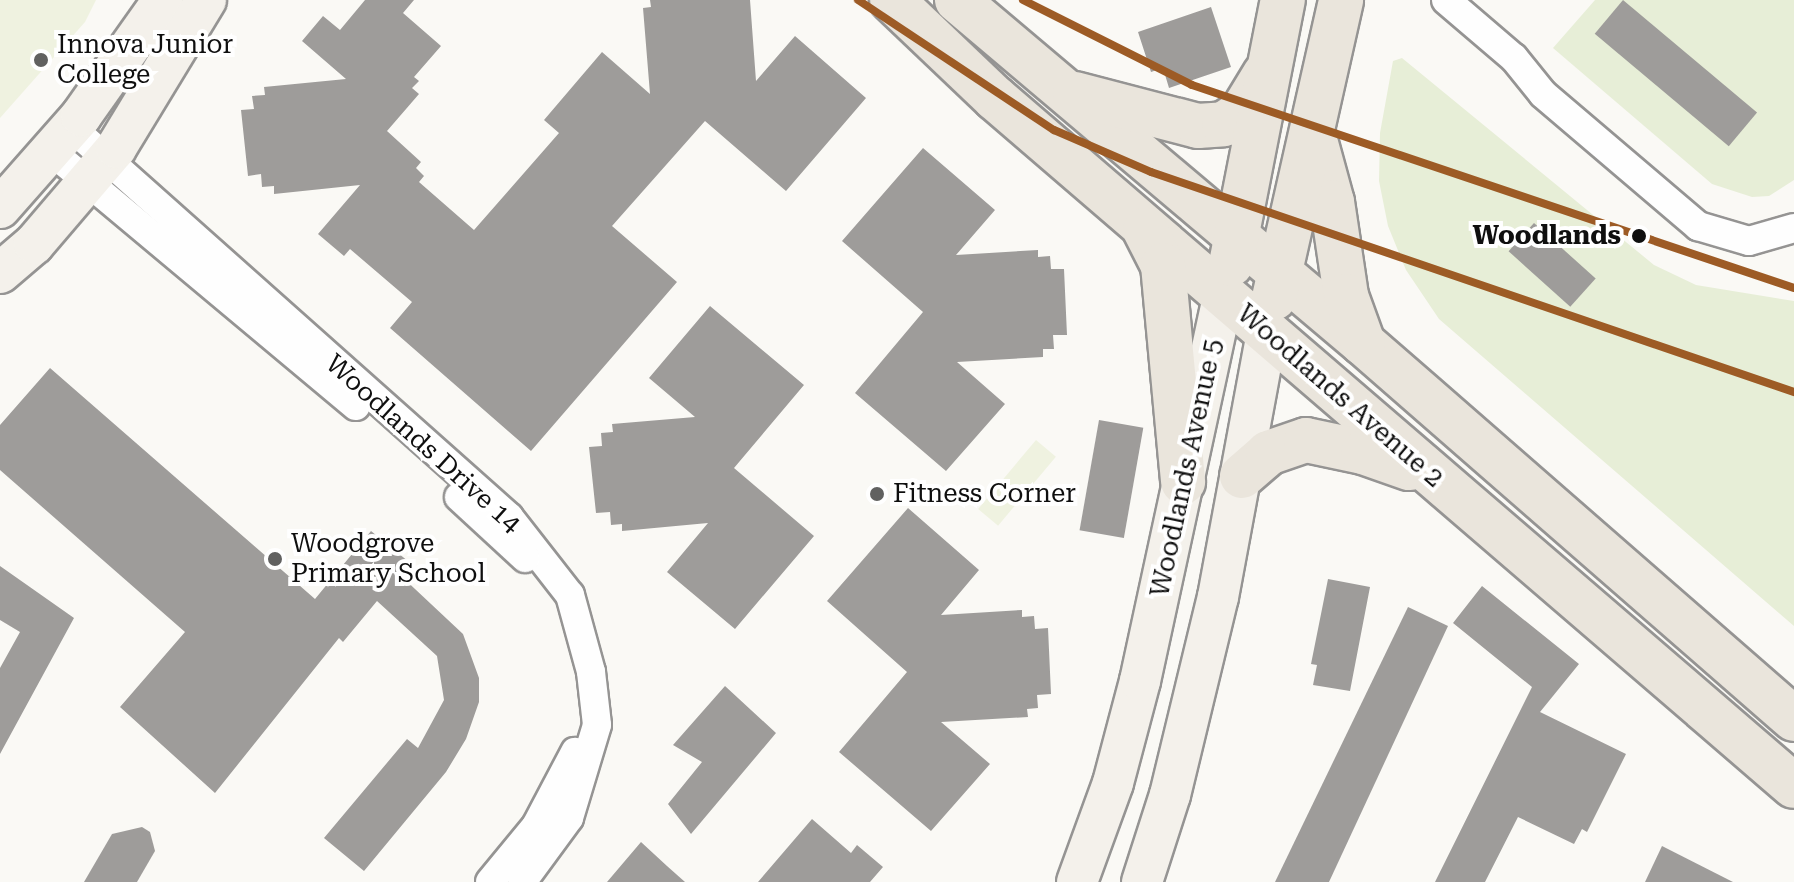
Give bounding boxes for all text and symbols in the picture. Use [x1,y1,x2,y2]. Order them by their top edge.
place label: Innova Junior College [57,29,233,90]
marker: Innova Junior College [32,51,50,69]
place label: Woodlands [1473,220,1621,252]
marker: Woodlands [1628,225,1650,247]
street label: Woodlands Avenue 2 [1231,298,1449,494]
street label: Woodlands Avenue 5 [1144,336,1230,600]
street label: Woodlands Drive 14 [319,348,527,540]
place label: Fitness Corner [893,478,1076,510]
marker: Fitness Corner [868,485,886,503]
place label: Woodgrove Primary School [291,528,486,590]
marker: Woodgrove Primary School [266,550,284,568]

